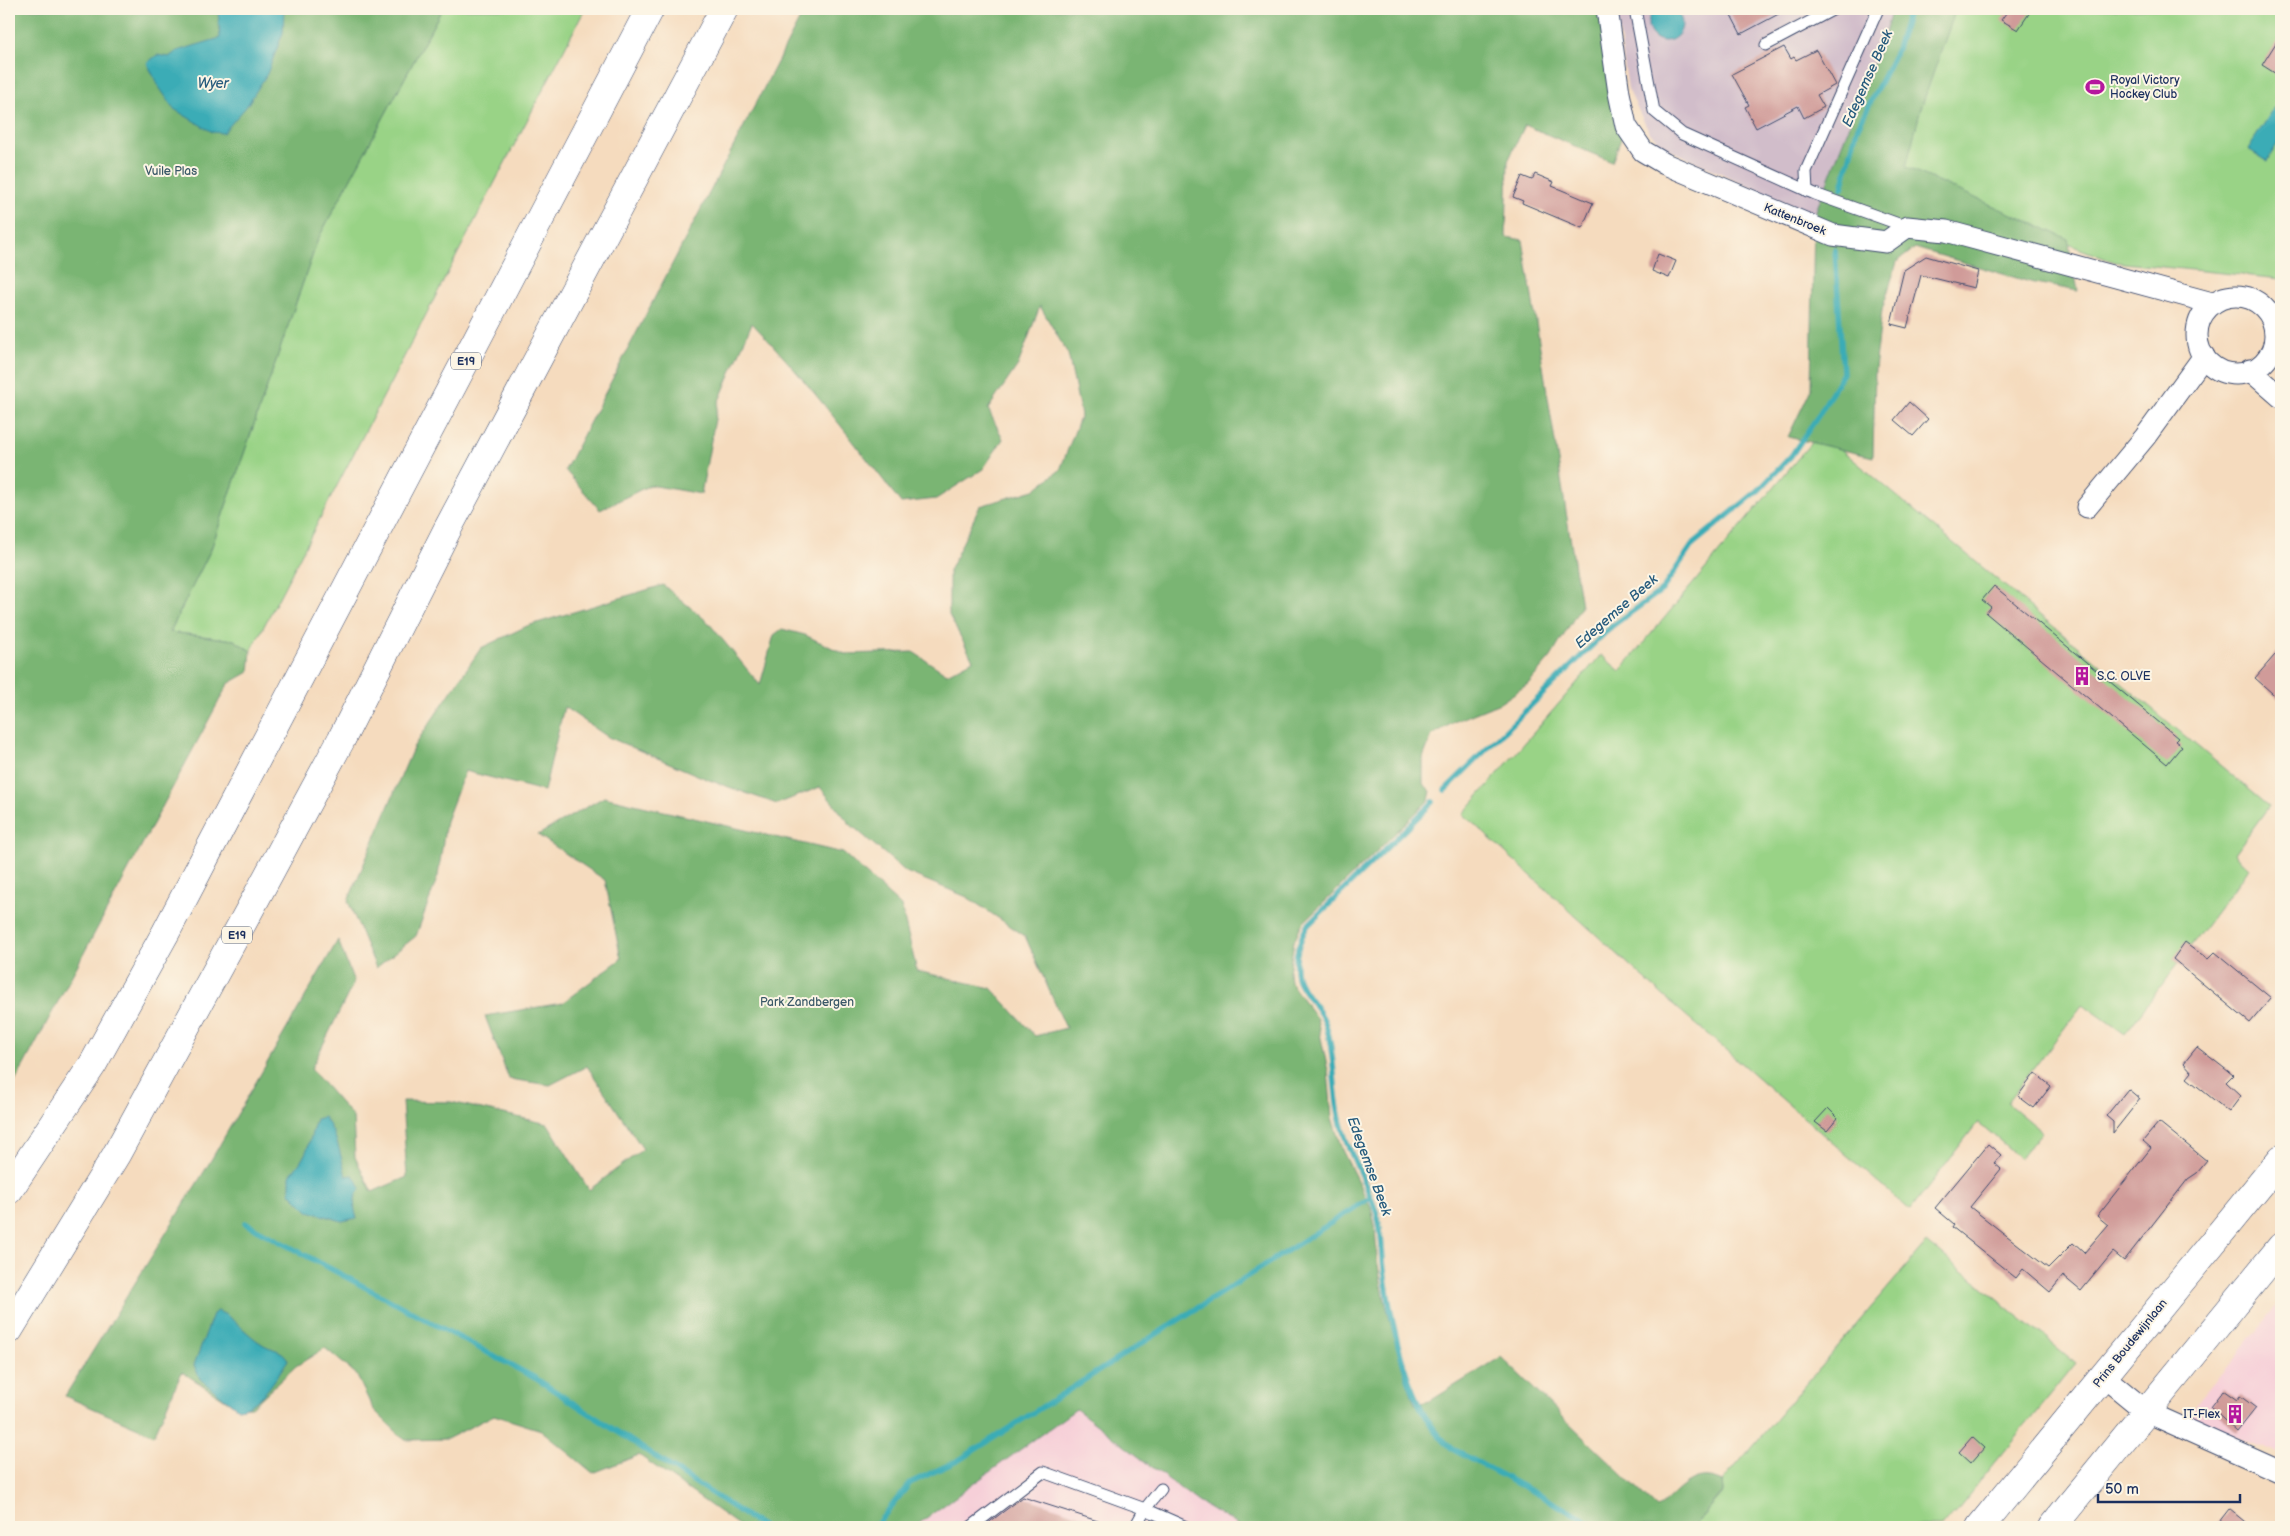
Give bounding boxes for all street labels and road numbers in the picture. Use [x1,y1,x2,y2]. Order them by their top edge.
street label: Kattenbroek [1761,200,1828,239]
road number: E19 [451,352,481,370]
road number: E19 [222,926,252,944]
street label: Prins Boudewijnlaan [2090,1296,2171,1391]

